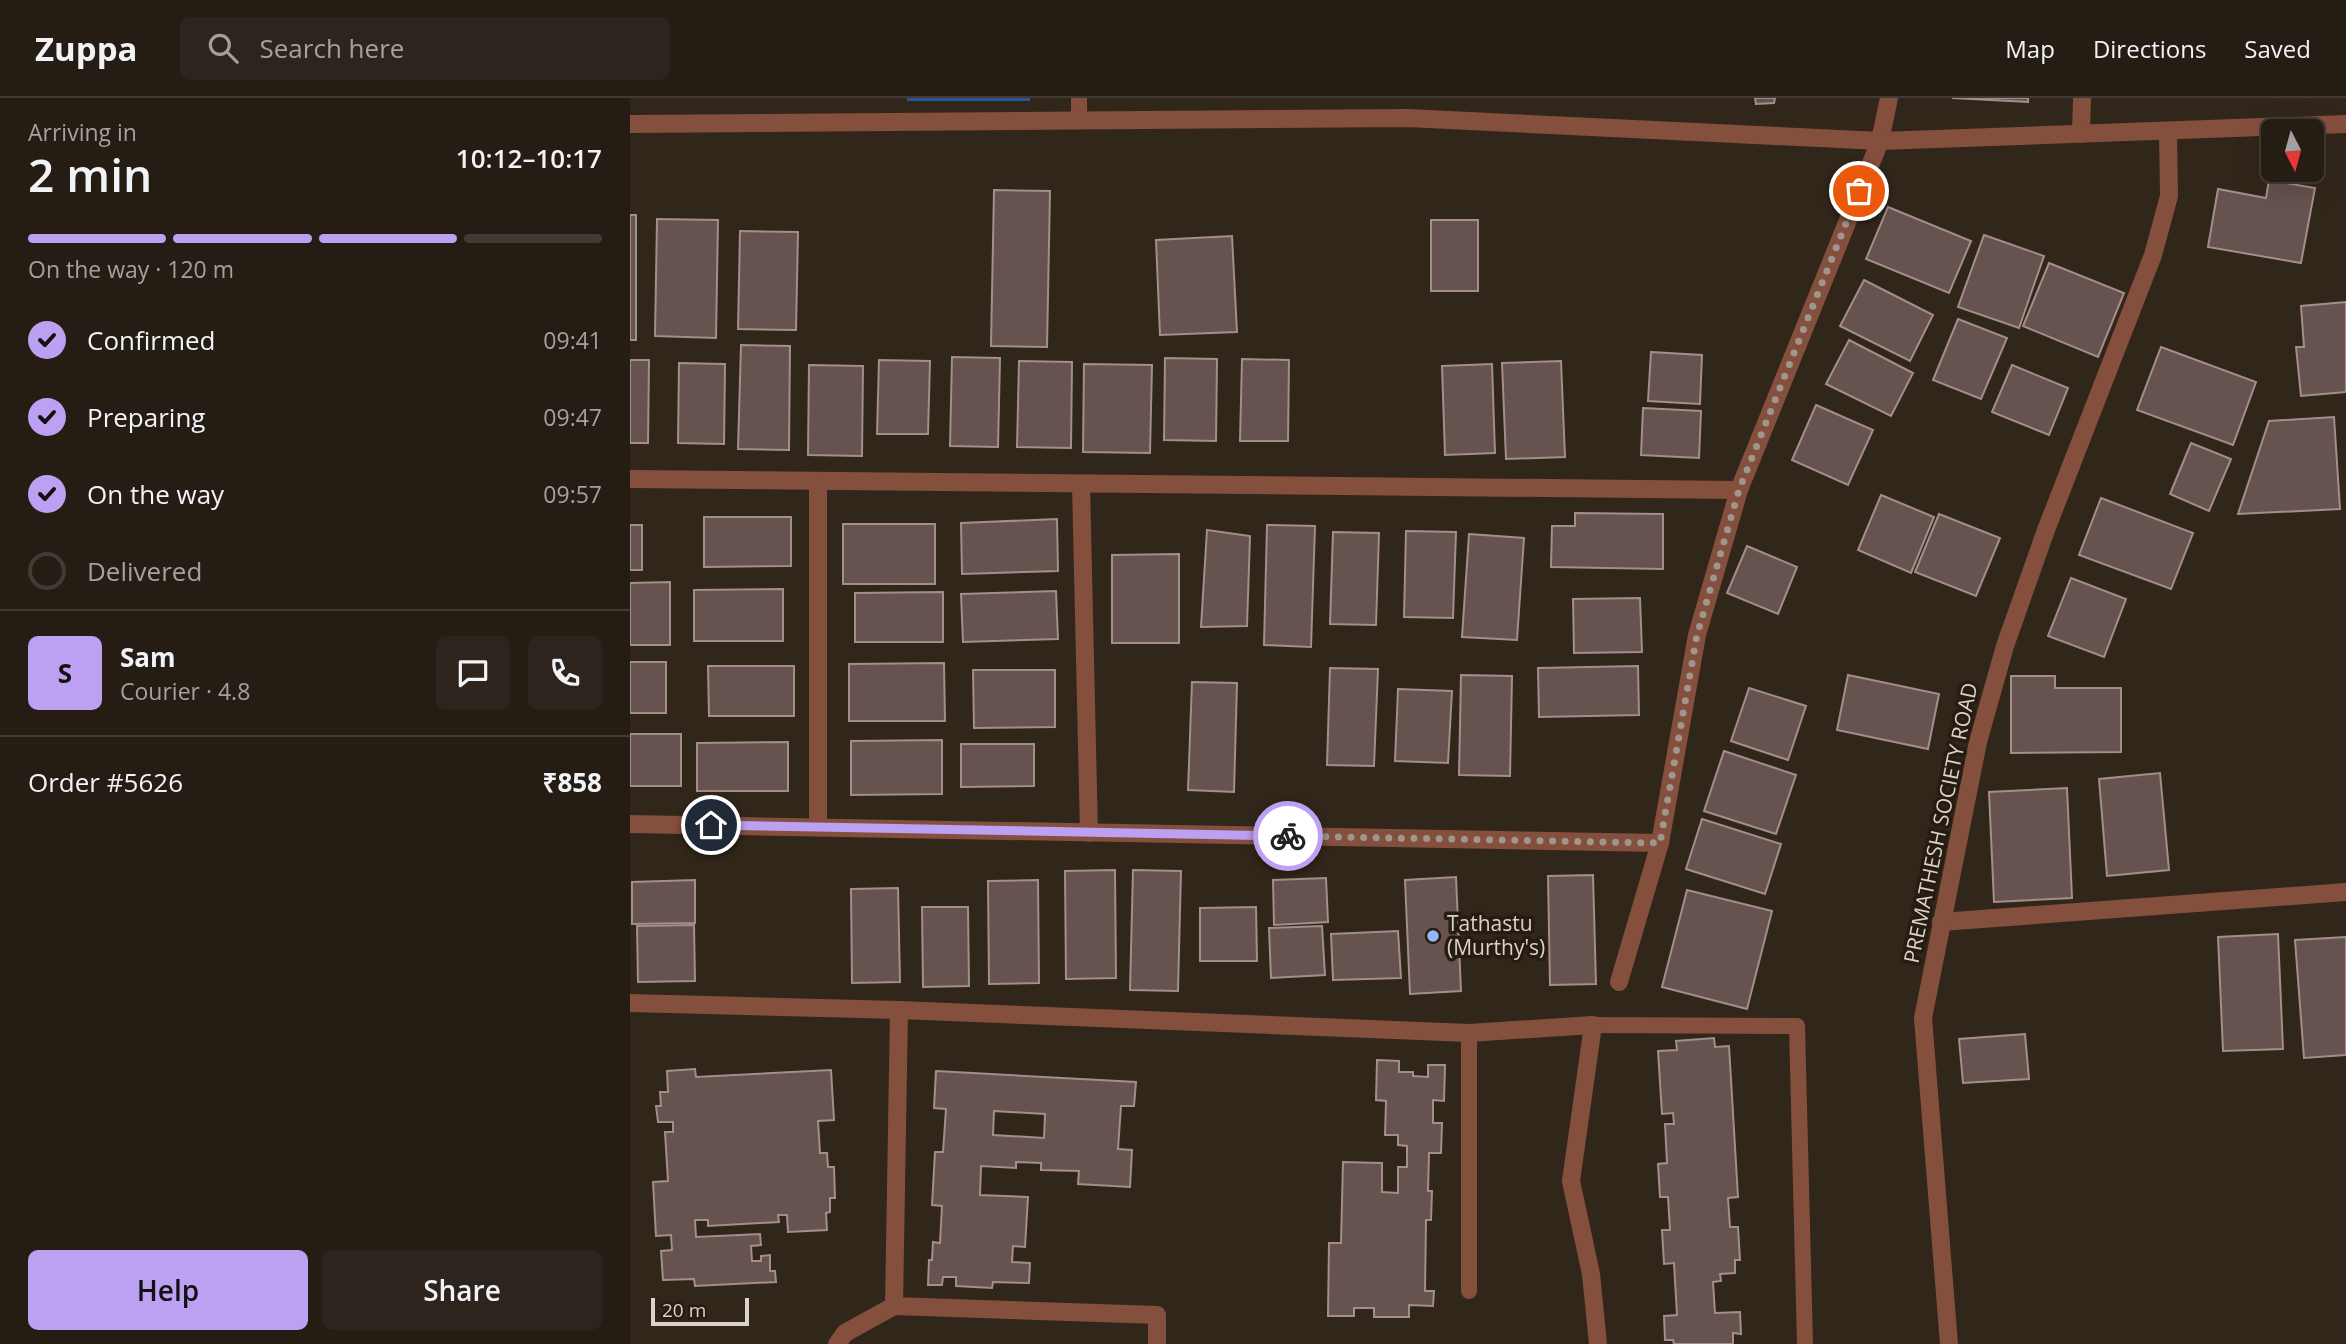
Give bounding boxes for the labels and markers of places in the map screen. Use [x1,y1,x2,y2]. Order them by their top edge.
pin [1829,161,1889,221]
pin [681,795,741,855]
place label: Tathastu (Murthy's) [1447,909,1545,961]
marker: Tathastu (Murthy's) [1425,928,1441,944]

